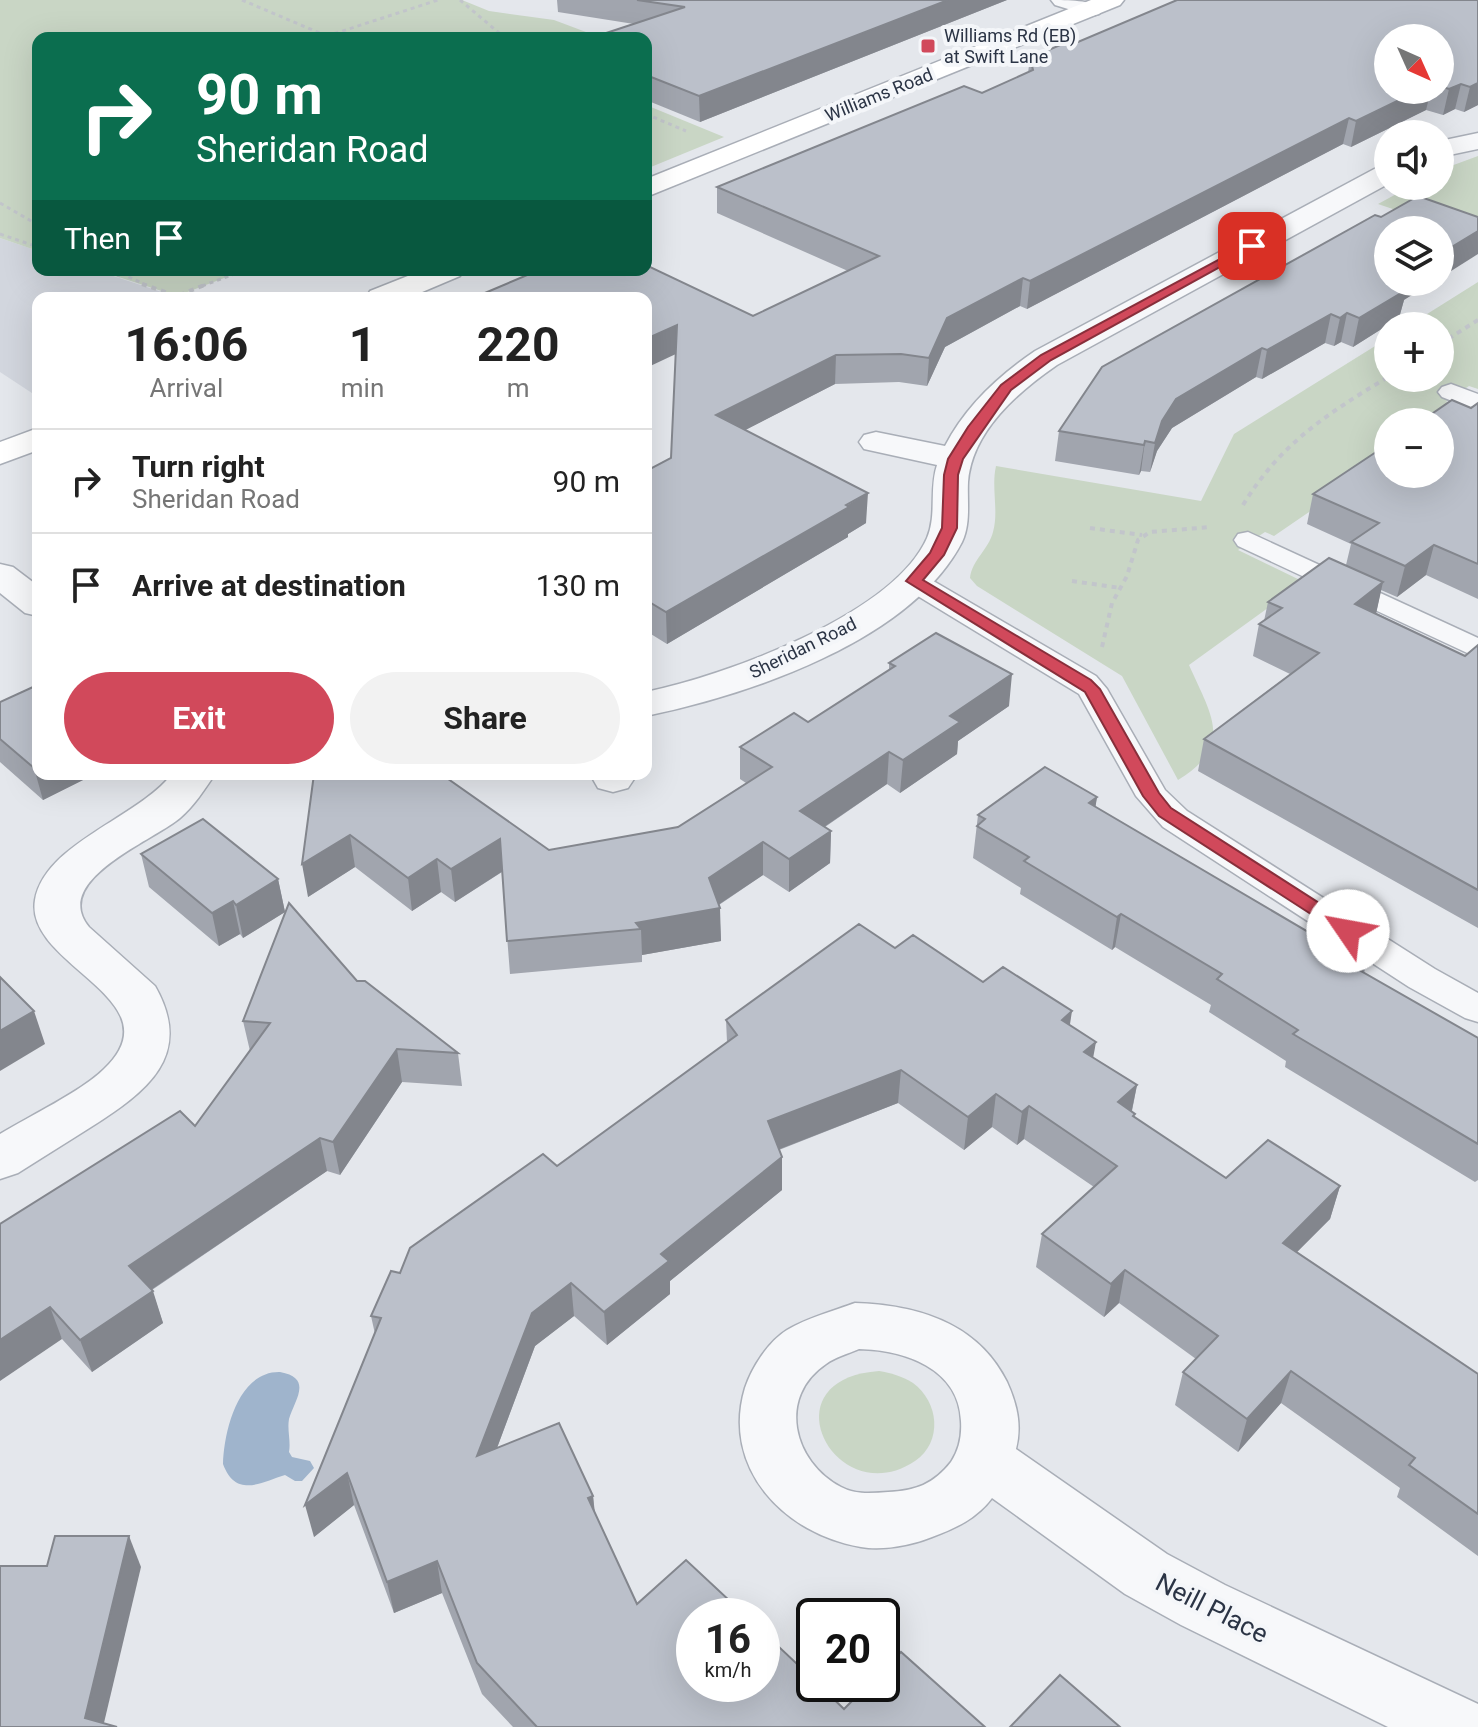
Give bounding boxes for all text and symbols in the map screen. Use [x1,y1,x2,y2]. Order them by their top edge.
north arrow [1374,24,1454,104]
map controls [1374,24,1454,488]
place label: Williams Rd (EB) at Swift Lane [944,25,1076,67]
marker: Williams Rd (EB) at Swift Lane [919,37,937,55]
text: 90 m [196,62,323,128]
street label: Williams Road [822,63,936,126]
icon: right [64,64,168,168]
button: sound [1374,120,1454,200]
text: Sheridan Road [196,129,429,171]
pin [1218,212,1286,280]
icon: arrive [147,216,191,260]
button: layers [1374,216,1454,296]
text: Then [64,221,131,256]
icon: arrive [1230,224,1274,268]
button: + [1374,312,1454,392]
text: 16:06 [125,316,248,373]
text: 1 [349,316,376,373]
text: 220 [477,316,559,373]
text: Arrival [150,373,223,403]
text: min [341,373,384,403]
text: m [507,373,530,403]
button: − [1374,408,1454,488]
text: Turn right [132,449,265,484]
icon: right [64,459,108,503]
text: 90 m [553,464,620,499]
text: Sheridan Road [132,484,300,514]
icon: arrive [64,563,108,607]
text: Arrive at destination [132,568,406,603]
text: 130 m [536,568,620,603]
street label: Sheridan Road [746,613,860,682]
button: Exit [64,672,334,764]
button: Share [350,672,620,764]
position arrow [1306,889,1390,973]
street label: Neill Place [1151,1567,1273,1649]
speed limit sign: 20 [796,1598,900,1702]
text: 16 [705,1616,751,1663]
text: km/h [705,1658,751,1682]

